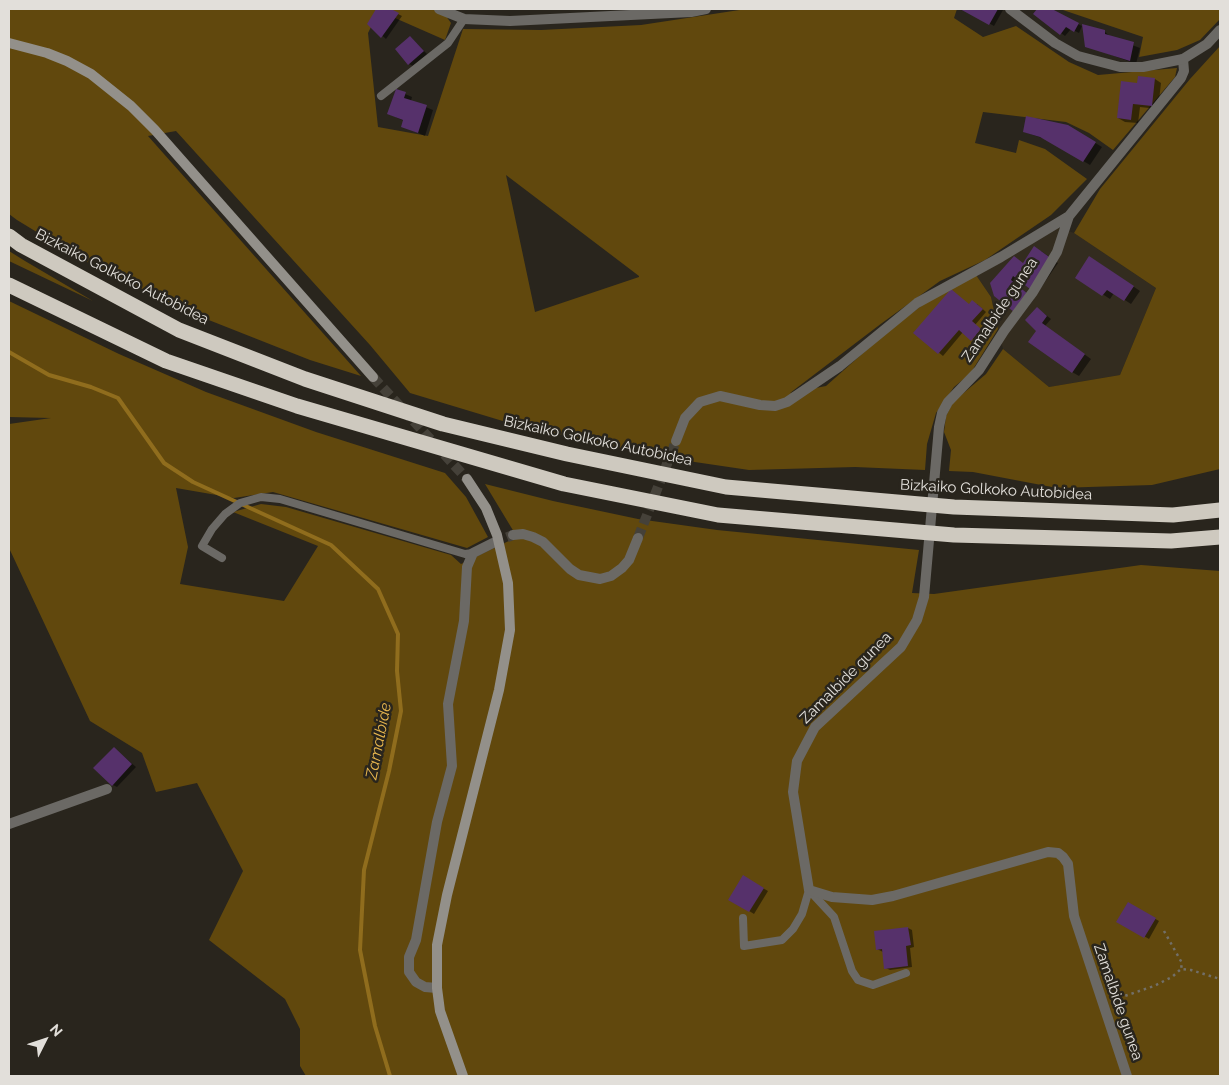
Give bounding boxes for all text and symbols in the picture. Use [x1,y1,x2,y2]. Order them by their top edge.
street label: Bizkaiko Golkoko Autobidea [32,225,212,329]
street label: Zamalbide gunea [958,254,1042,366]
street label: Bizkaiko Golkoko Autobidea [502,412,694,470]
street label: Bizkaiko Golkoko Autobidea [899,476,1093,504]
street label: Zamalbide gunea [796,628,896,728]
water label: Zamalbide [362,701,396,781]
street label: Zamalbide gunea [1090,941,1146,1063]
north arrow [20,1015,70,1065]
text: N [47,1021,66,1039]

